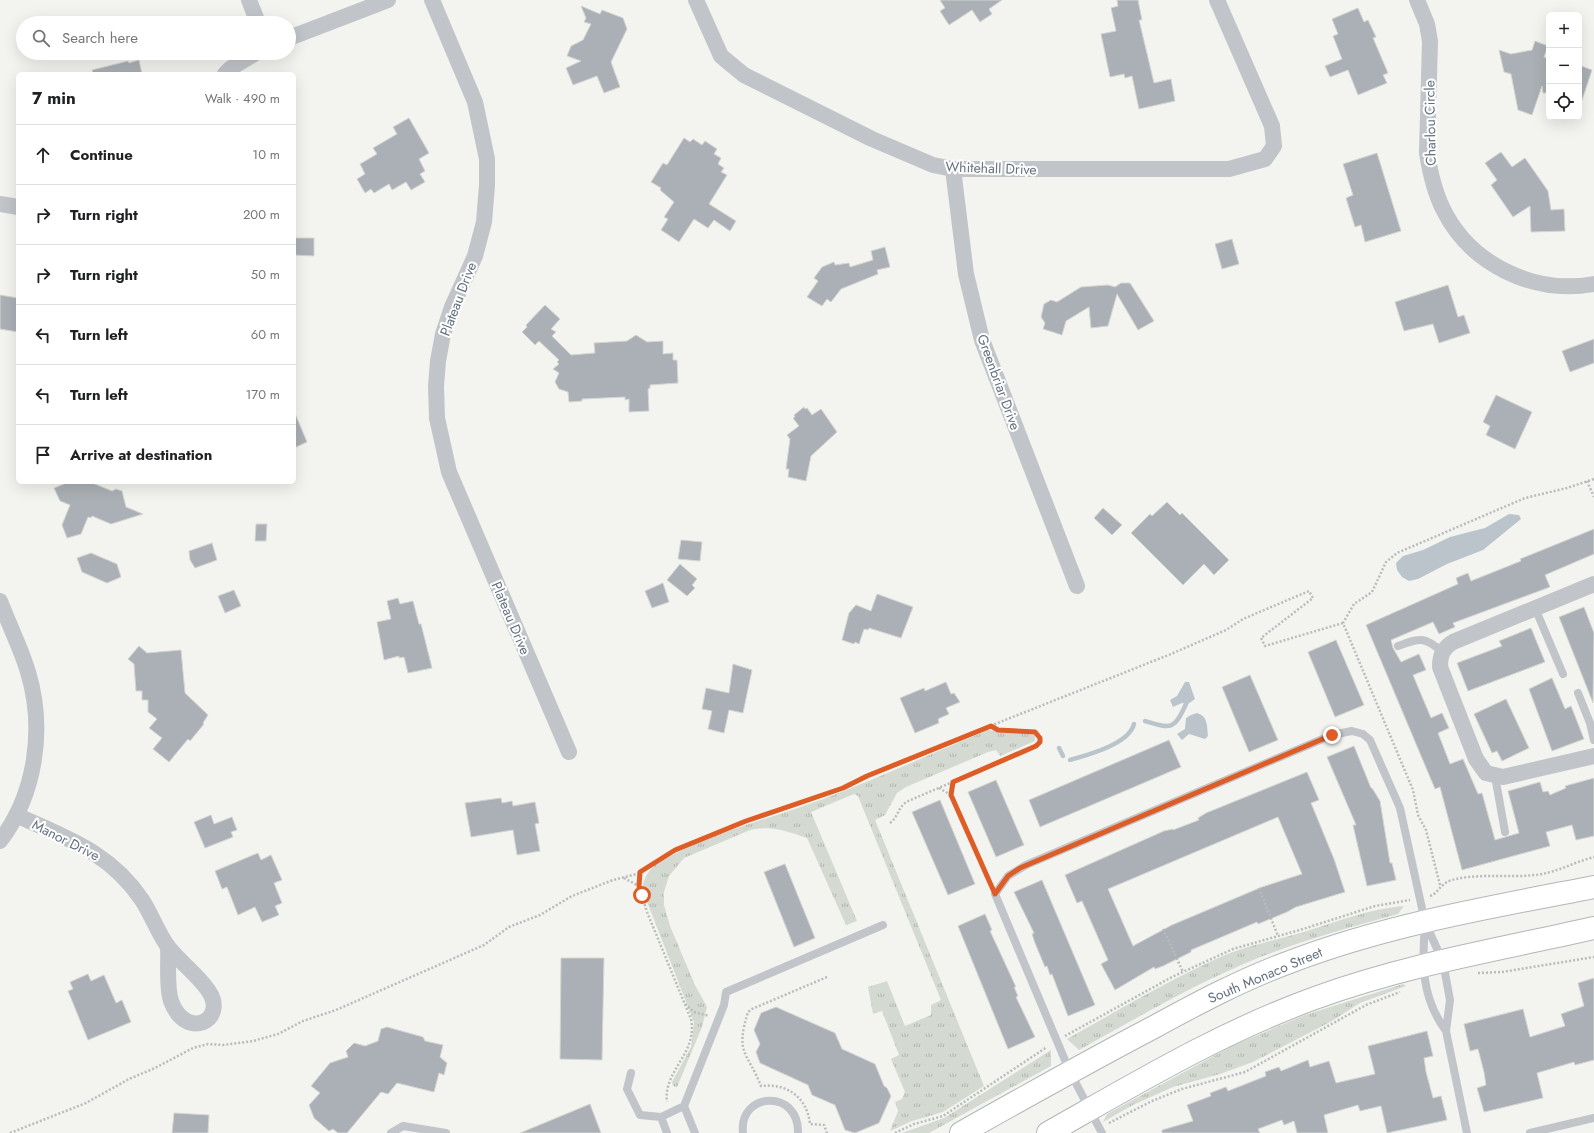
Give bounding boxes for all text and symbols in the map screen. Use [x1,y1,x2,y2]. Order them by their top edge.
map controls [1546,12,1582,120]
button: + [1546,12,1582,48]
search box [16,16,296,60]
icon: search [30,27,52,49]
text: Search here [62,27,138,49]
button: − [1546,48,1582,84]
street label: Charlou Circle [1419,80,1441,166]
button: locate [1546,84,1582,120]
text: 7 min [32,86,76,110]
text: Walk · 490 m [205,89,280,108]
icon: ahead [32,144,54,166]
text: Continue [70,144,133,166]
text: 10 m [252,145,280,164]
street label: Whitehall Drive [945,156,1037,180]
icon: right [32,204,54,226]
text: Turn right [70,204,138,226]
text: 200 m [243,205,280,224]
street label: Plateau Drive [435,259,481,339]
icon: right [32,264,54,286]
text: Turn right [70,264,138,286]
text: 50 m [251,265,280,284]
icon: left [32,324,54,346]
text: Turn left [70,324,128,346]
text: 60 m [251,325,280,344]
street label: Greenbriar Drive [972,331,1026,433]
icon: left [32,384,54,406]
text: Turn left [70,384,128,406]
text: 170 m [245,385,280,404]
icon: arrive [32,444,54,466]
text: Arrive at destination [70,444,212,466]
street label: Plateau Drive [487,578,535,658]
route end [1323,726,1341,744]
street label: Manor Drive [29,814,103,866]
route start [633,886,651,904]
street label: South Monaco Street [1205,942,1326,1008]

